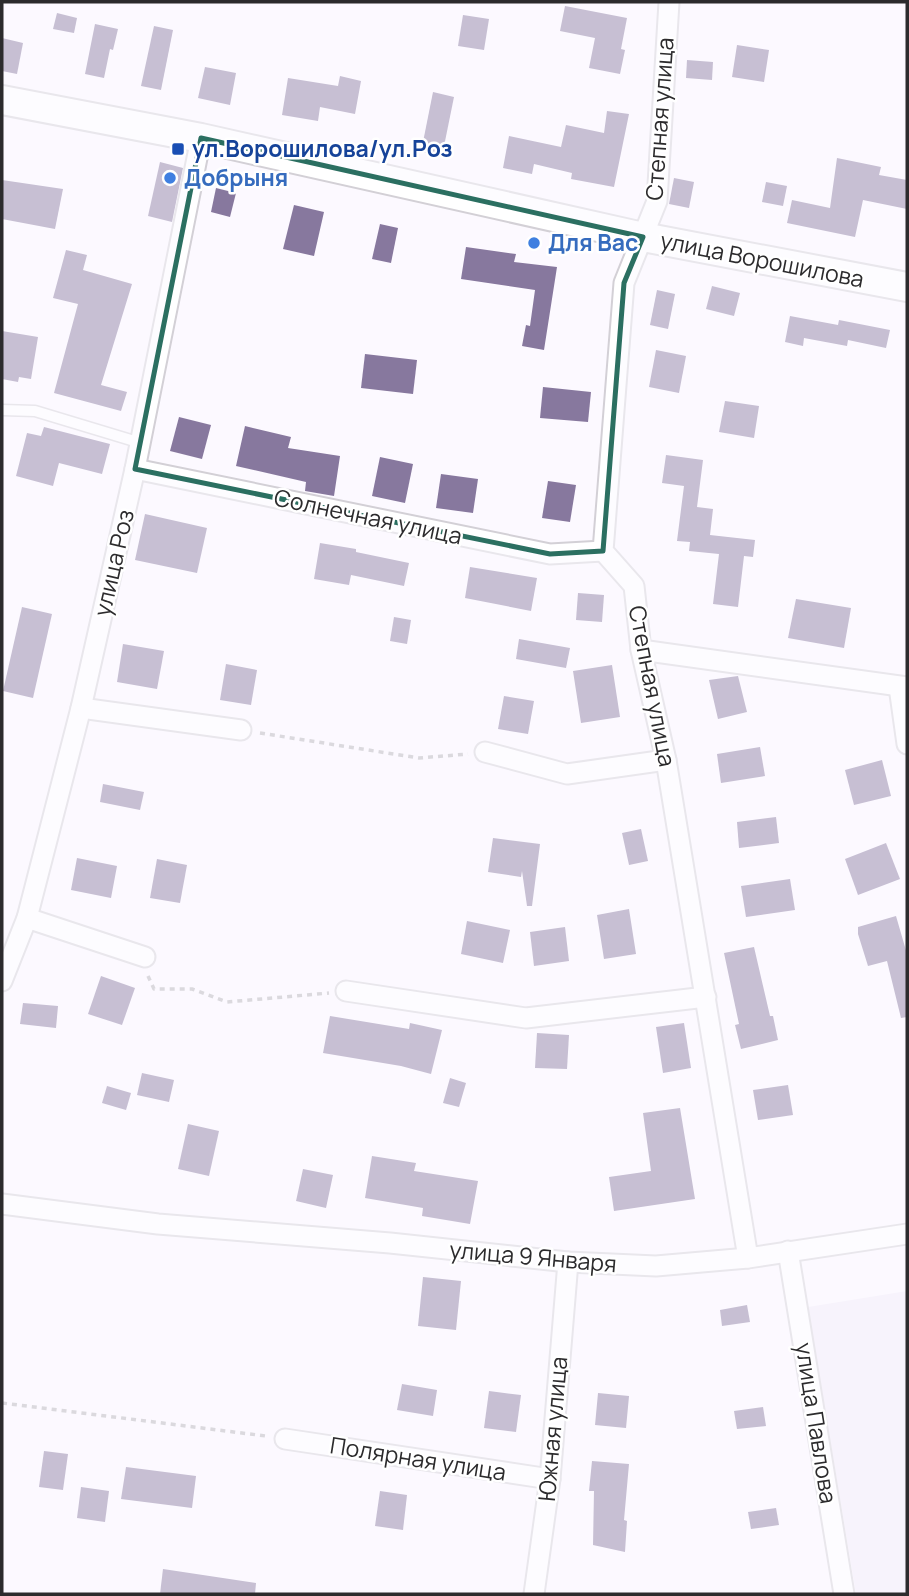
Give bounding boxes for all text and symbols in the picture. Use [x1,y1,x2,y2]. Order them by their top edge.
street label: Степная улица [637,36,681,201]
place label: ул.Ворошилова/ул.Роз [192,132,453,164]
marker: ул.Ворошилова/ул.Роз [170,141,186,157]
place label: Добрыня [184,161,288,193]
marker: Добрыня [162,170,178,186]
street label: улица Ворошилова [658,224,867,294]
place label: Для Вас [548,226,638,258]
marker: Для Вас [526,235,542,251]
street label: Солнечная улица [271,480,465,552]
street label: улица Роз [85,506,141,619]
street label: Степная улица [622,603,684,769]
street label: улица 9 Января [448,1233,618,1279]
street label: улица Павлова [788,1340,846,1506]
street label: Южная улица [530,1355,574,1503]
street label: Полярная улица [328,1428,508,1488]

